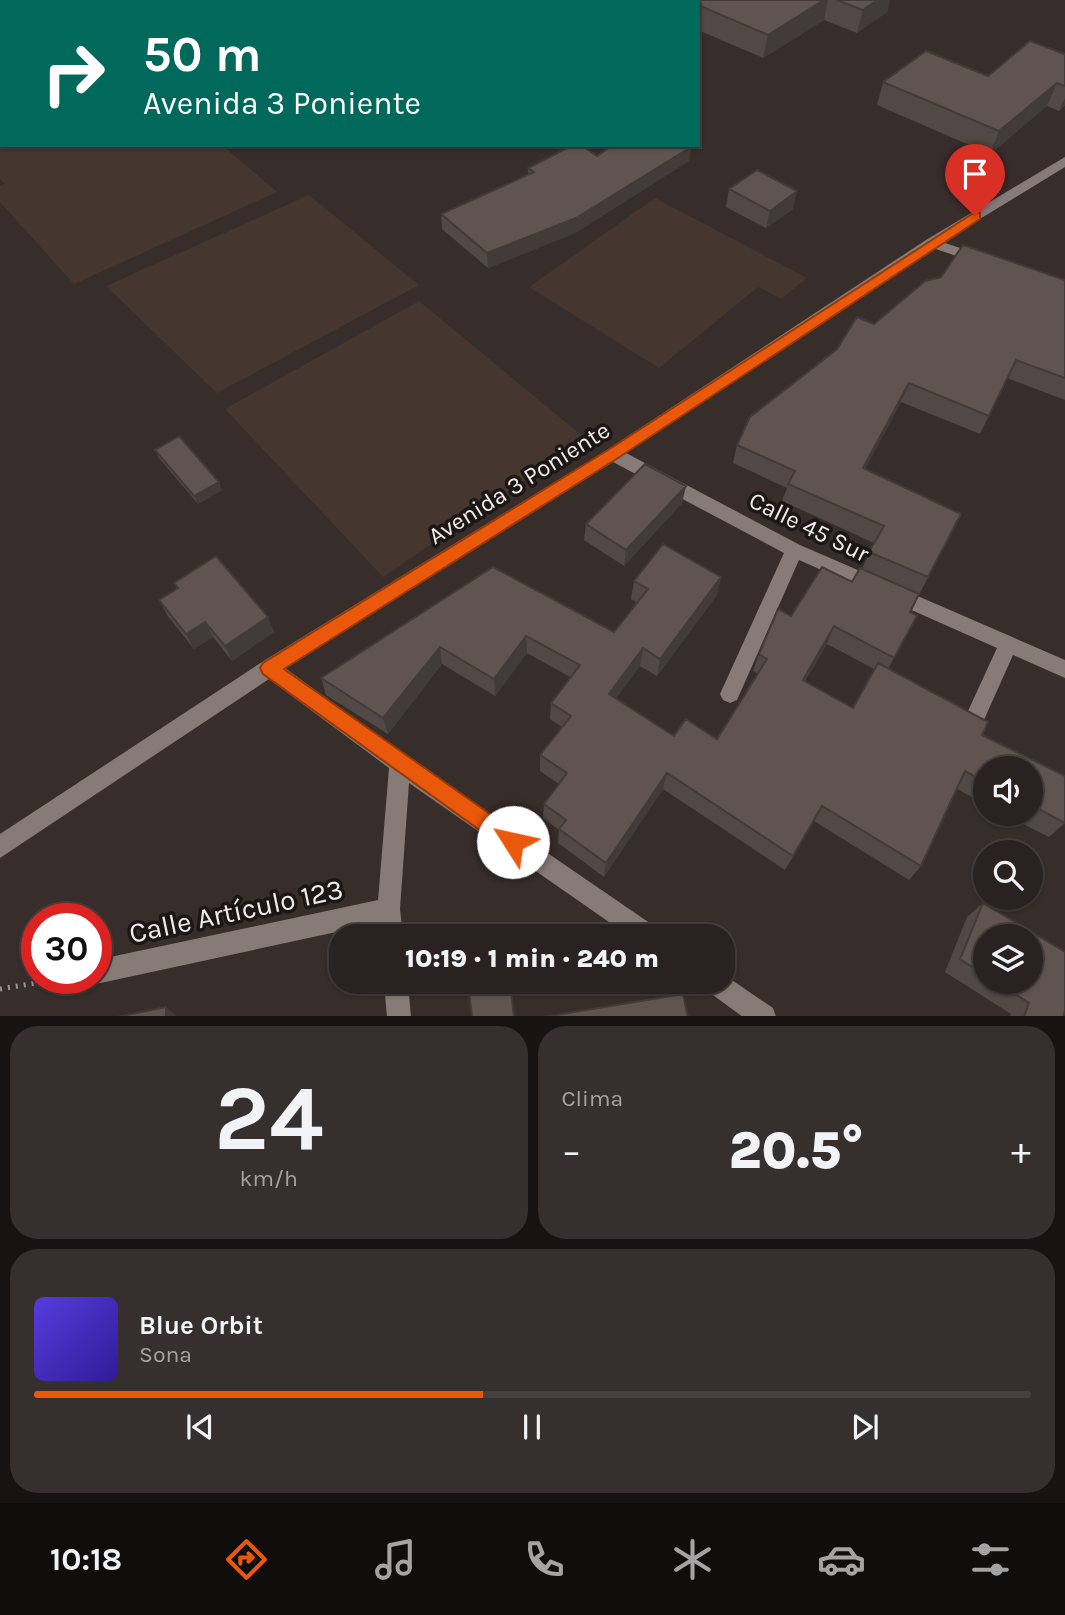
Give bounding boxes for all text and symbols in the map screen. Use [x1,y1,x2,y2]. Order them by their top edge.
text: 50 m [143,26,261,83]
icon: right [28,28,119,119]
text: Avenida 3 Poniente [143,85,421,122]
pin [945,144,1005,216]
icon: arrive [956,155,994,193]
street label: Avenida 3 Poniente [423,416,615,550]
street label: Calle 45 Sur [745,486,874,568]
map controls [973,756,1043,994]
button: sound [973,756,1043,826]
position arrow [476,805,550,879]
button: search [973,840,1043,910]
street label: Calle Artículo 123 [126,872,346,950]
speed limit sign: 30 [21,903,112,994]
button: layers [973,924,1043,994]
text: 10:19 · 1 min · 240 m [405,943,659,974]
text: 24 [214,1066,323,1172]
text: Clima [562,1085,623,1112]
text: 20.5° [729,1120,864,1181]
text: − [562,1129,581,1174]
text: + [1011,1129,1031,1174]
text: km/h [240,1165,298,1192]
text: Blue Orbit [139,1310,263,1341]
text: Sona [139,1341,192,1368]
icon: previous [181,1408,219,1446]
icon: pause [513,1408,551,1446]
icon: next [846,1408,884,1446]
icon: directions [222,1535,271,1584]
icon: music [371,1535,420,1584]
icon: phone [520,1535,569,1584]
icon: climate [668,1535,717,1584]
icon: car [817,1535,866,1584]
icon: filters [966,1535,1015,1584]
text: 10:18 [50,1541,122,1578]

